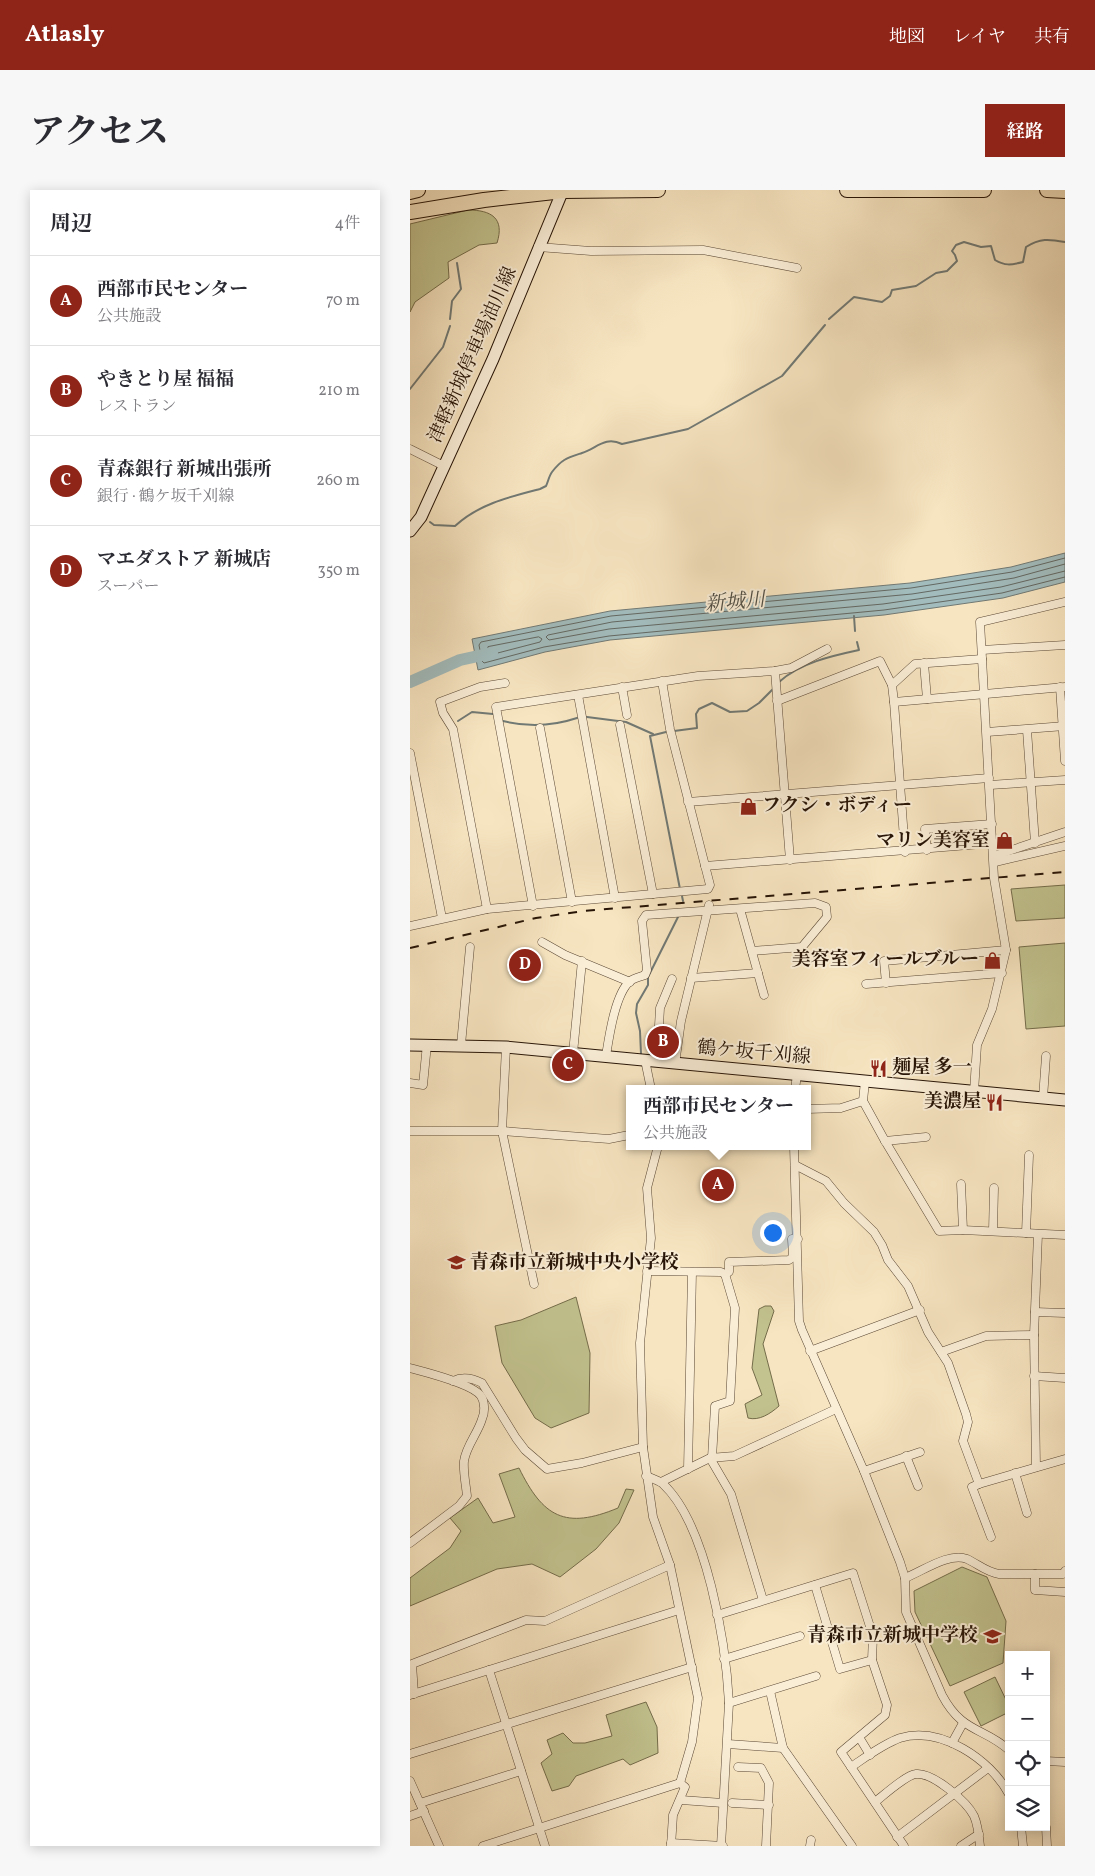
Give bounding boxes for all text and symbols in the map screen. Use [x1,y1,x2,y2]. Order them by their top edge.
text: Atlasly [25,18,104,52]
text: 地図 [889,25,925,50]
text: レイヤ [953,25,1006,50]
text: 共有 [1034,25,1070,50]
button: 経路 [985,104,1065,157]
text: アクセス [30,110,169,158]
text: 周辺 [50,210,92,239]
text: 4件 [334,213,360,235]
street label: 津軽新城停車場油川線 [422,263,524,447]
text: 西部市民センター [97,277,248,303]
text: A [60,290,72,312]
text: 70 m [326,290,360,312]
text: 公共施設 [97,306,161,328]
text: やきとり屋 福福 [97,367,234,393]
text: B [61,380,71,402]
text: 210 m [318,380,360,402]
text: レストラン [97,396,177,418]
text: 青森銀行 新城出張所 [97,457,272,483]
text: C [61,470,71,492]
text: 260 m [316,470,360,492]
text: 銀行 · 鶴ケ坂千刈線 [97,486,235,508]
text: マエダストア 新城店 [97,547,271,573]
text: D [60,560,72,582]
text: 350 m [317,560,360,582]
text: スーパー [97,576,159,598]
water label: 新城川 [704,586,768,620]
place label: フクシ・ボディー [762,793,912,819]
shop icon: フクシ・ボディー [738,796,758,816]
place label: マリン美容室 [876,828,990,854]
shop icon: マリン美容室 [994,831,1014,851]
pin: D [509,946,541,984]
place label: 美容室フィールブルー [792,947,979,973]
shop icon: 美容室フィールブルー [983,950,1003,970]
pin: B [647,1023,679,1061]
street label: 鶴ケ坂千刈線 [696,1035,812,1071]
pin: C [552,1046,584,1084]
place label: 麺屋 多一 [892,1055,972,1081]
restaurant icon: 麺屋 多一 [868,1058,888,1078]
popup [626,1085,811,1150]
place label: 美濃屋 [924,1089,981,1115]
restaurant icon: 美濃屋 [985,1092,1005,1112]
text: 西部市民センター [643,1094,794,1120]
text: 公共施設 [643,1123,707,1145]
pin: A [702,1166,734,1204]
your location [760,1220,786,1246]
place label: 青森市立新城中央小学校 [470,1250,679,1276]
school or university icon: 青森市立新城中央小学校 [446,1253,466,1273]
place label: 青森市立新城中学校 [807,1623,978,1649]
school or university icon: 青森市立新城中学校 [982,1626,1002,1646]
map controls [1005,1651,1050,1831]
button: + [1005,1651,1050,1696]
button: − [1005,1696,1050,1741]
button: locate [1005,1741,1050,1786]
button: layers [1005,1786,1050,1831]

